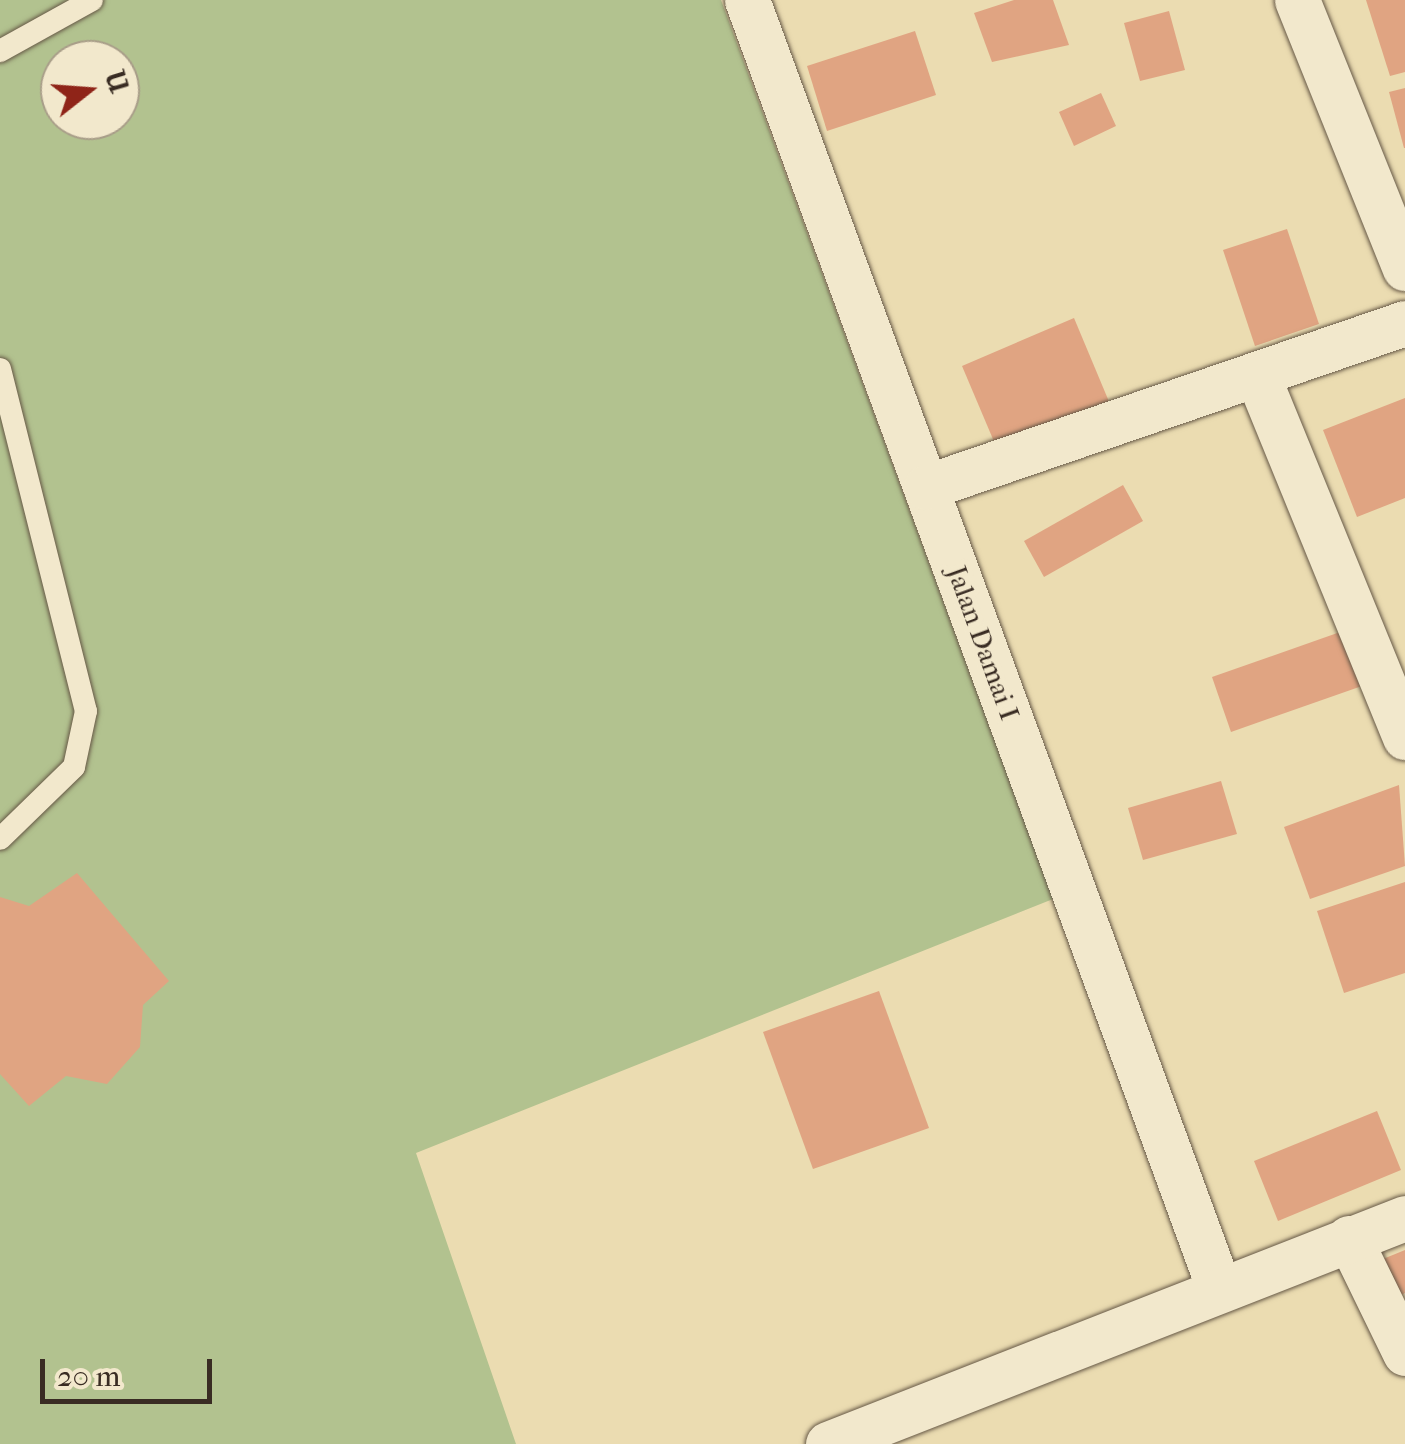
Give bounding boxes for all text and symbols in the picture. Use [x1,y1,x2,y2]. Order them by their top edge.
north arrow [40,40,140,140]
text: U [98,66,136,97]
street label: Jalan Damai I [940,561,1026,725]
scale bar [45,1339,218,1401]
text: 20 m [57,1359,120,1394]

